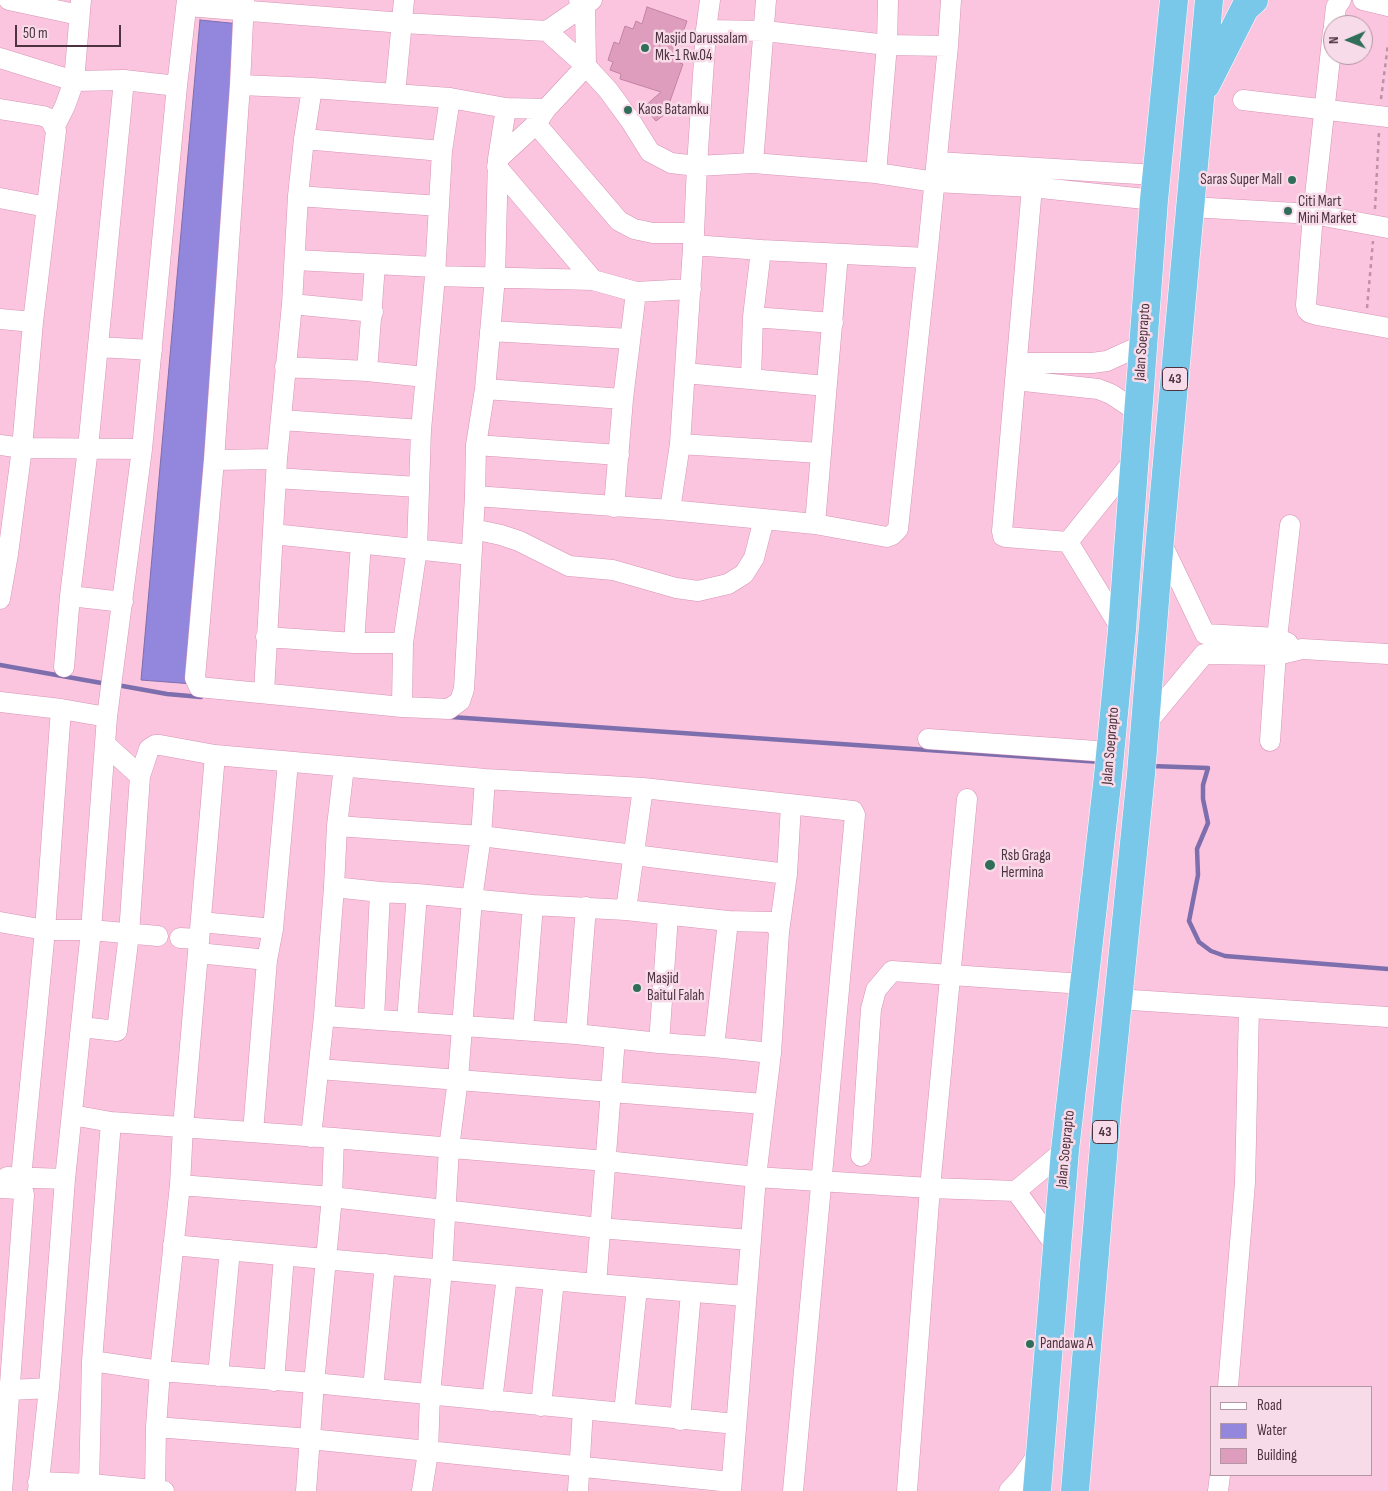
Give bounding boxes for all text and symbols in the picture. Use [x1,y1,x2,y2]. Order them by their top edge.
scale bar [18,15,124,47]
north arrow [1323,15,1373,65]
text: 50 m [23,24,48,43]
place label: Masjid Darussalam Mk-1 Rw.04 [655,30,747,65]
text: N [1325,36,1342,44]
marker: Masjid Darussalam Mk-1 Rw.04 [639,42,651,54]
place label: Kaos Batamku [638,101,709,119]
marker: Kaos Batamku [622,104,634,116]
place label: Saras Super Mall [1200,171,1282,189]
marker: Saras Super Mall [1286,174,1298,186]
place label: Citi Mart Mini Market [1298,193,1356,228]
marker: Citi Mart Mini Market [1282,205,1294,217]
street label: Jalan Soeprapto [1131,303,1155,381]
road number: 43 [1162,368,1188,390]
street label: Jalan Soeprapto [1099,706,1123,786]
place label: Rsb Graga Hermina [1001,847,1051,882]
marker: Rsb Graga Hermina [983,858,997,872]
place label: Masjid Baitul Falah [647,970,704,1005]
marker: Masjid Baitul Falah [631,982,643,994]
street label: Jalan Soeprapto [1053,1109,1079,1189]
road number: 43 [1092,1120,1118,1144]
place label: Pandawa A [1040,1335,1093,1353]
marker: Pandawa A [1024,1338,1036,1350]
legend [1210,1386,1373,1476]
text: Road [1257,1396,1282,1415]
text: Water [1257,1421,1287,1440]
text: Building [1257,1446,1297,1465]

